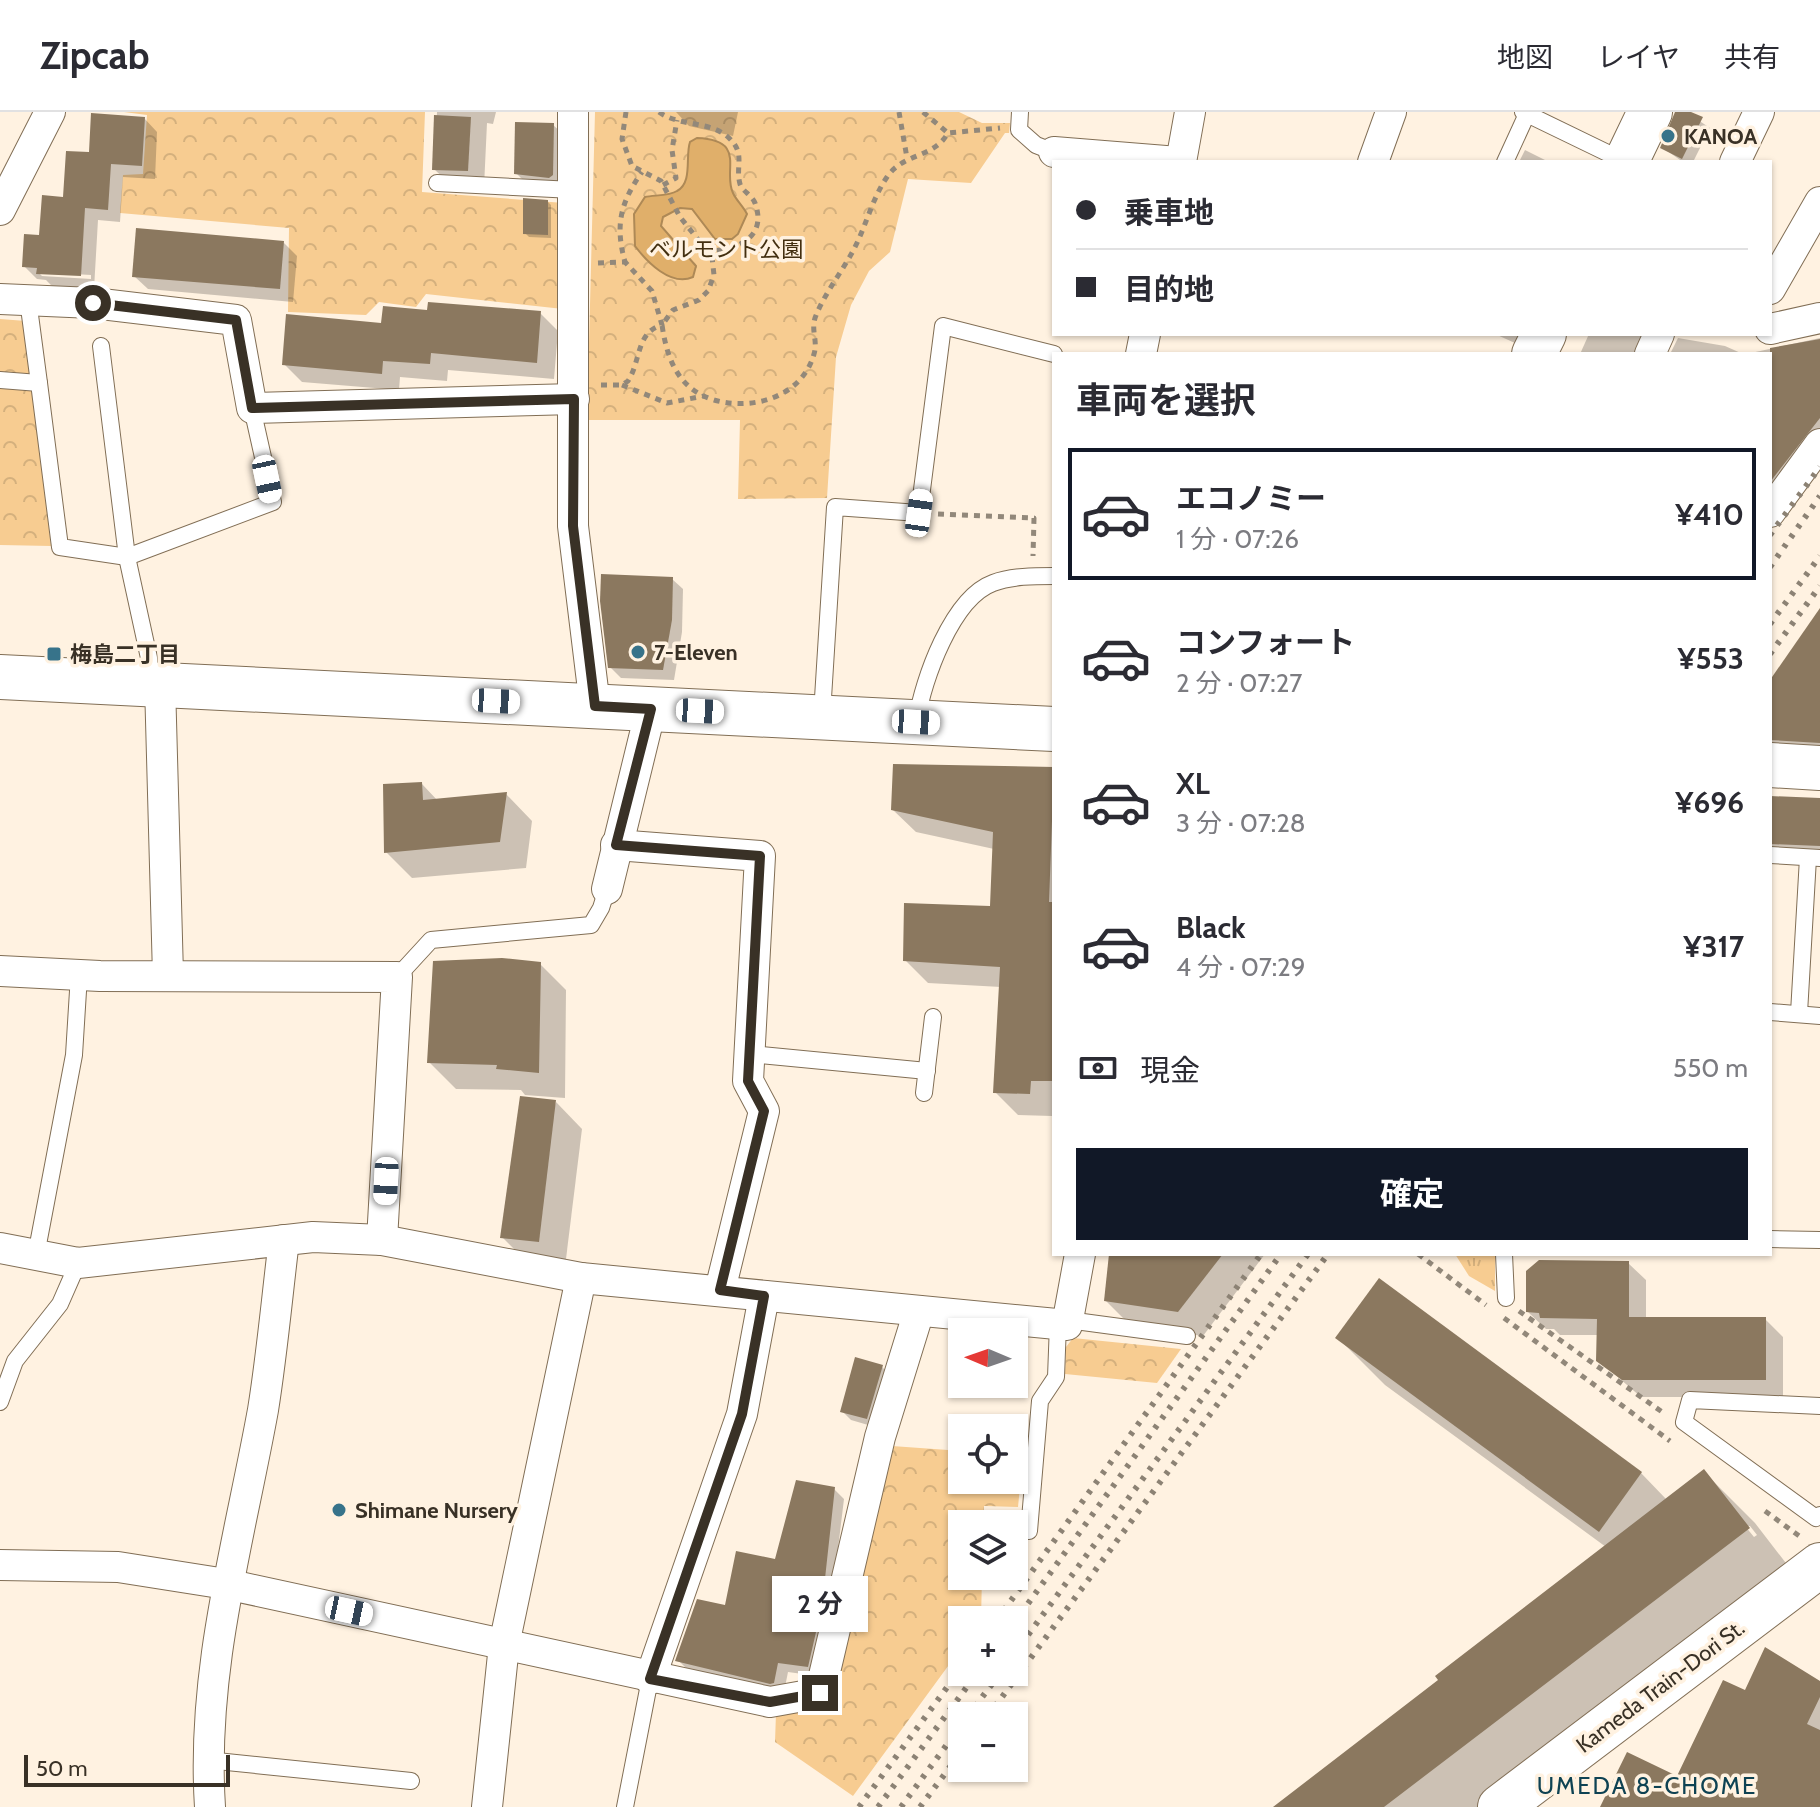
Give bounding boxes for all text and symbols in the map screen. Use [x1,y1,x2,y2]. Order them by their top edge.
text: Zipcab [40,32,149,79]
text: 地図 [1497,40,1553,74]
text: レイヤ [1597,40,1680,74]
text: 共有 [1724,40,1780,74]
place label: KANOA [1684,123,1758,150]
marker: KANOA [1659,127,1677,145]
text: 乗車地 [1124,194,1214,231]
park label: ベルモント公園 [649,236,803,263]
text: 目的地 [1124,271,1214,308]
route start [75,285,111,321]
text: 車両を選択 [1076,378,1256,422]
car [250,453,284,505]
icon: car [1080,478,1152,550]
text: エコノミー [1176,480,1326,517]
car [904,488,934,538]
text: ¥410 [1675,496,1744,533]
text: 1 分 · 07:26 [1176,523,1299,555]
icon: car [1080,622,1152,694]
text: コンフォート [1176,624,1355,661]
place label: 7-Eleven [654,639,738,666]
text: ¥553 [1677,640,1744,677]
place label: 梅島二丁目 [70,641,180,668]
marker: 7-Eleven [629,643,647,661]
marker: 梅島二丁目 [45,645,63,663]
text: 2 分 · 07:27 [1176,667,1302,699]
car [471,688,521,714]
car [675,698,725,724]
car [891,709,941,735]
text: XL [1176,765,1210,802]
icon: car [1080,766,1152,838]
text: ¥696 [1675,784,1744,821]
text: 3 分 · 07:28 [1176,807,1306,839]
text: Black [1176,909,1246,946]
icon: car [1080,910,1152,982]
text: ¥317 [1683,928,1744,965]
text: 4 分 · 07:29 [1176,951,1306,983]
icon: cash [1076,1046,1120,1090]
text: 現金 [1140,1052,1200,1089]
text: 550 m [1673,1052,1748,1084]
button: 確定 [1076,1148,1748,1240]
car [373,1156,399,1206]
north arrow [948,1318,1028,1398]
map controls [948,1318,1028,1782]
button: locate [948,1414,1028,1494]
place label: Shimane Nursery [355,1497,518,1524]
marker: Shimane Nursery [330,1501,348,1519]
button: layers [948,1510,1028,1590]
callout: 2 分 [772,1577,868,1633]
text: 2 分 [797,1588,843,1620]
car [323,1594,375,1628]
button: + [948,1606,1028,1686]
street label: Kameda Train-Dori St. [1571,1614,1750,1758]
route end [802,1675,838,1711]
button: − [948,1702,1028,1782]
scale bar [24,1751,230,1787]
text: 50 m [36,1755,88,1782]
district label: UMEDA 8-CHOME [1537,1771,1757,1800]

